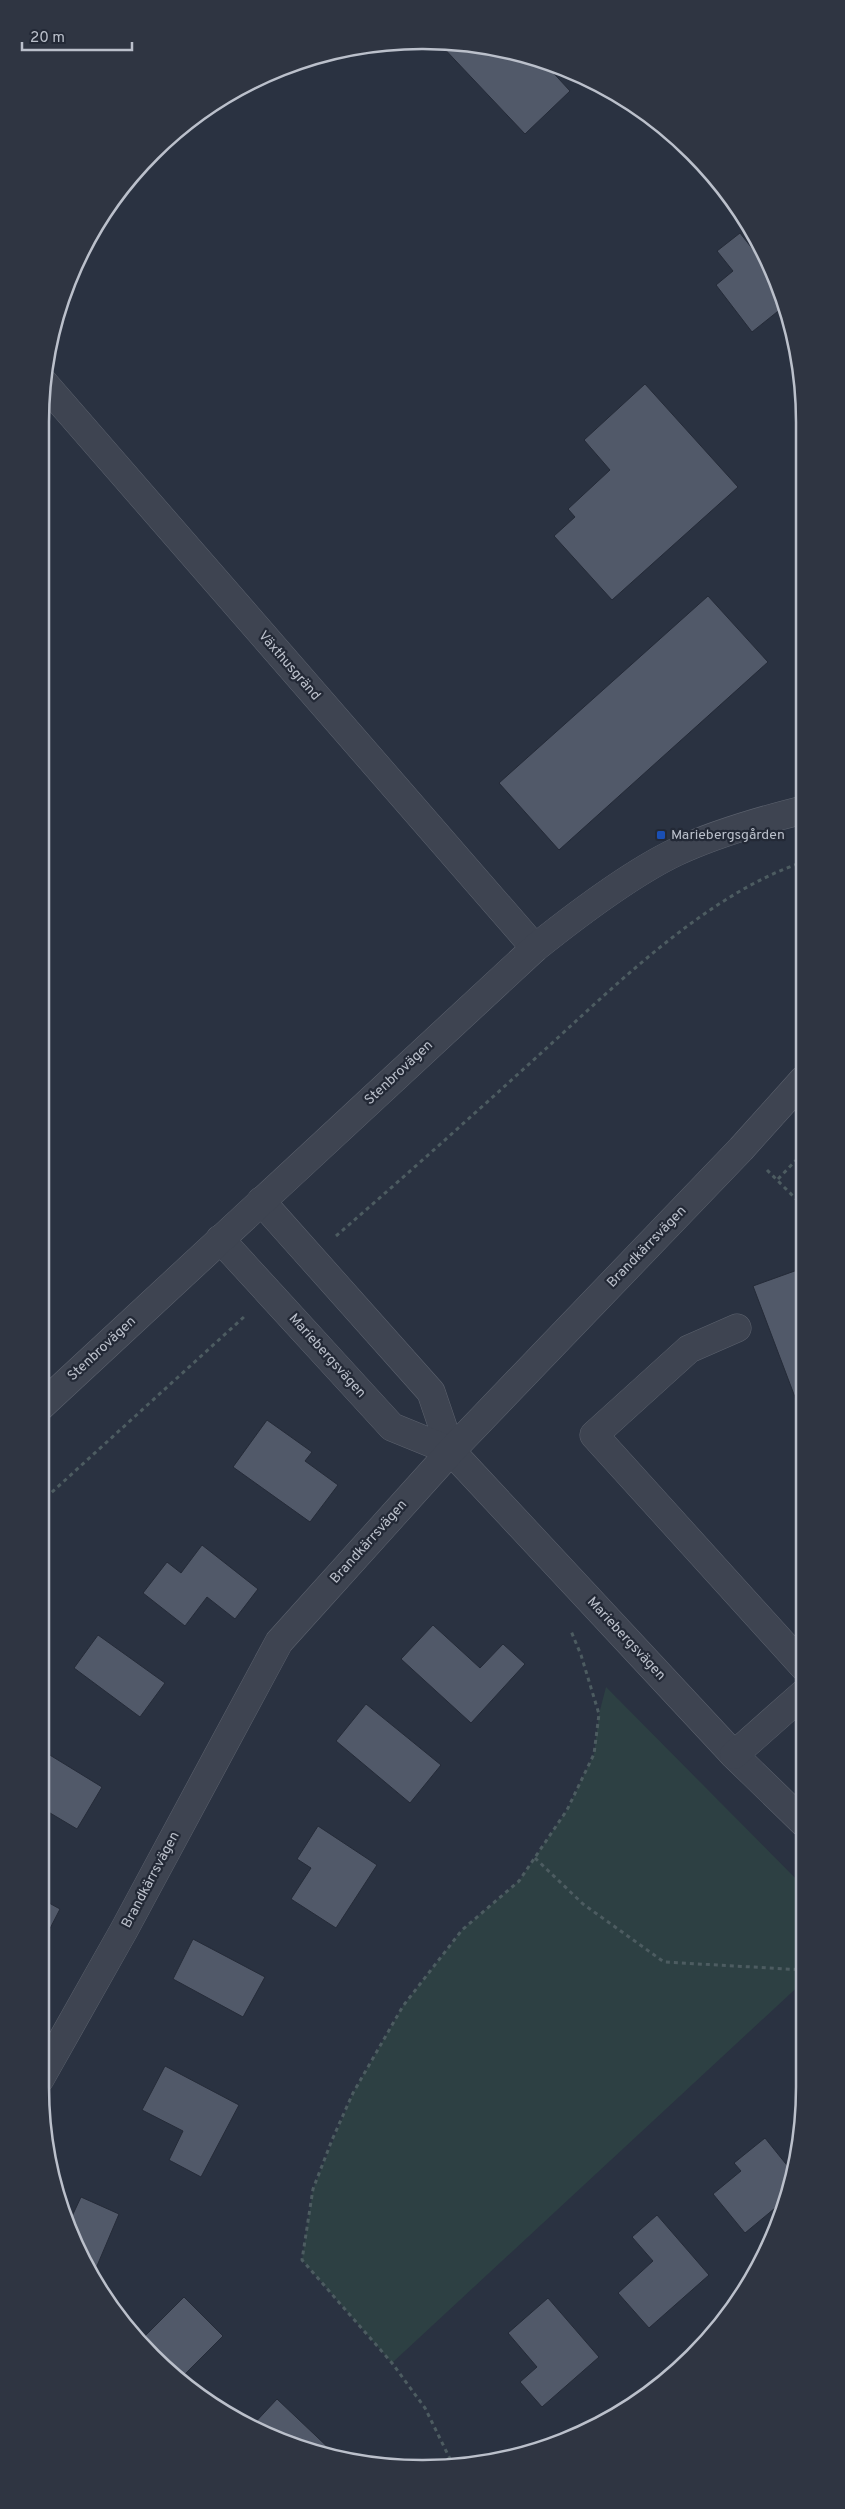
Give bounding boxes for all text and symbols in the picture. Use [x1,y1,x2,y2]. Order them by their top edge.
scale bar [22,20,132,52]
text: 20 m [30,29,65,48]
street label: Växthusgränd [254,628,324,704]
place label: Mariebergsgården [671,827,785,844]
marker: Mariebergsgården [655,829,667,841]
street label: Stenbrovägen [361,1037,437,1109]
street label: Brandkärrsvägen [604,1203,690,1291]
street label: Mariebergsvägen [285,1310,369,1402]
street label: Stenbrovägen [64,1313,140,1385]
street label: Brandkärrsvägen [327,1497,411,1587]
street label: Mariebergsvägen [583,1594,669,1684]
street label: Brandkärrsvägen [118,1829,184,1931]

